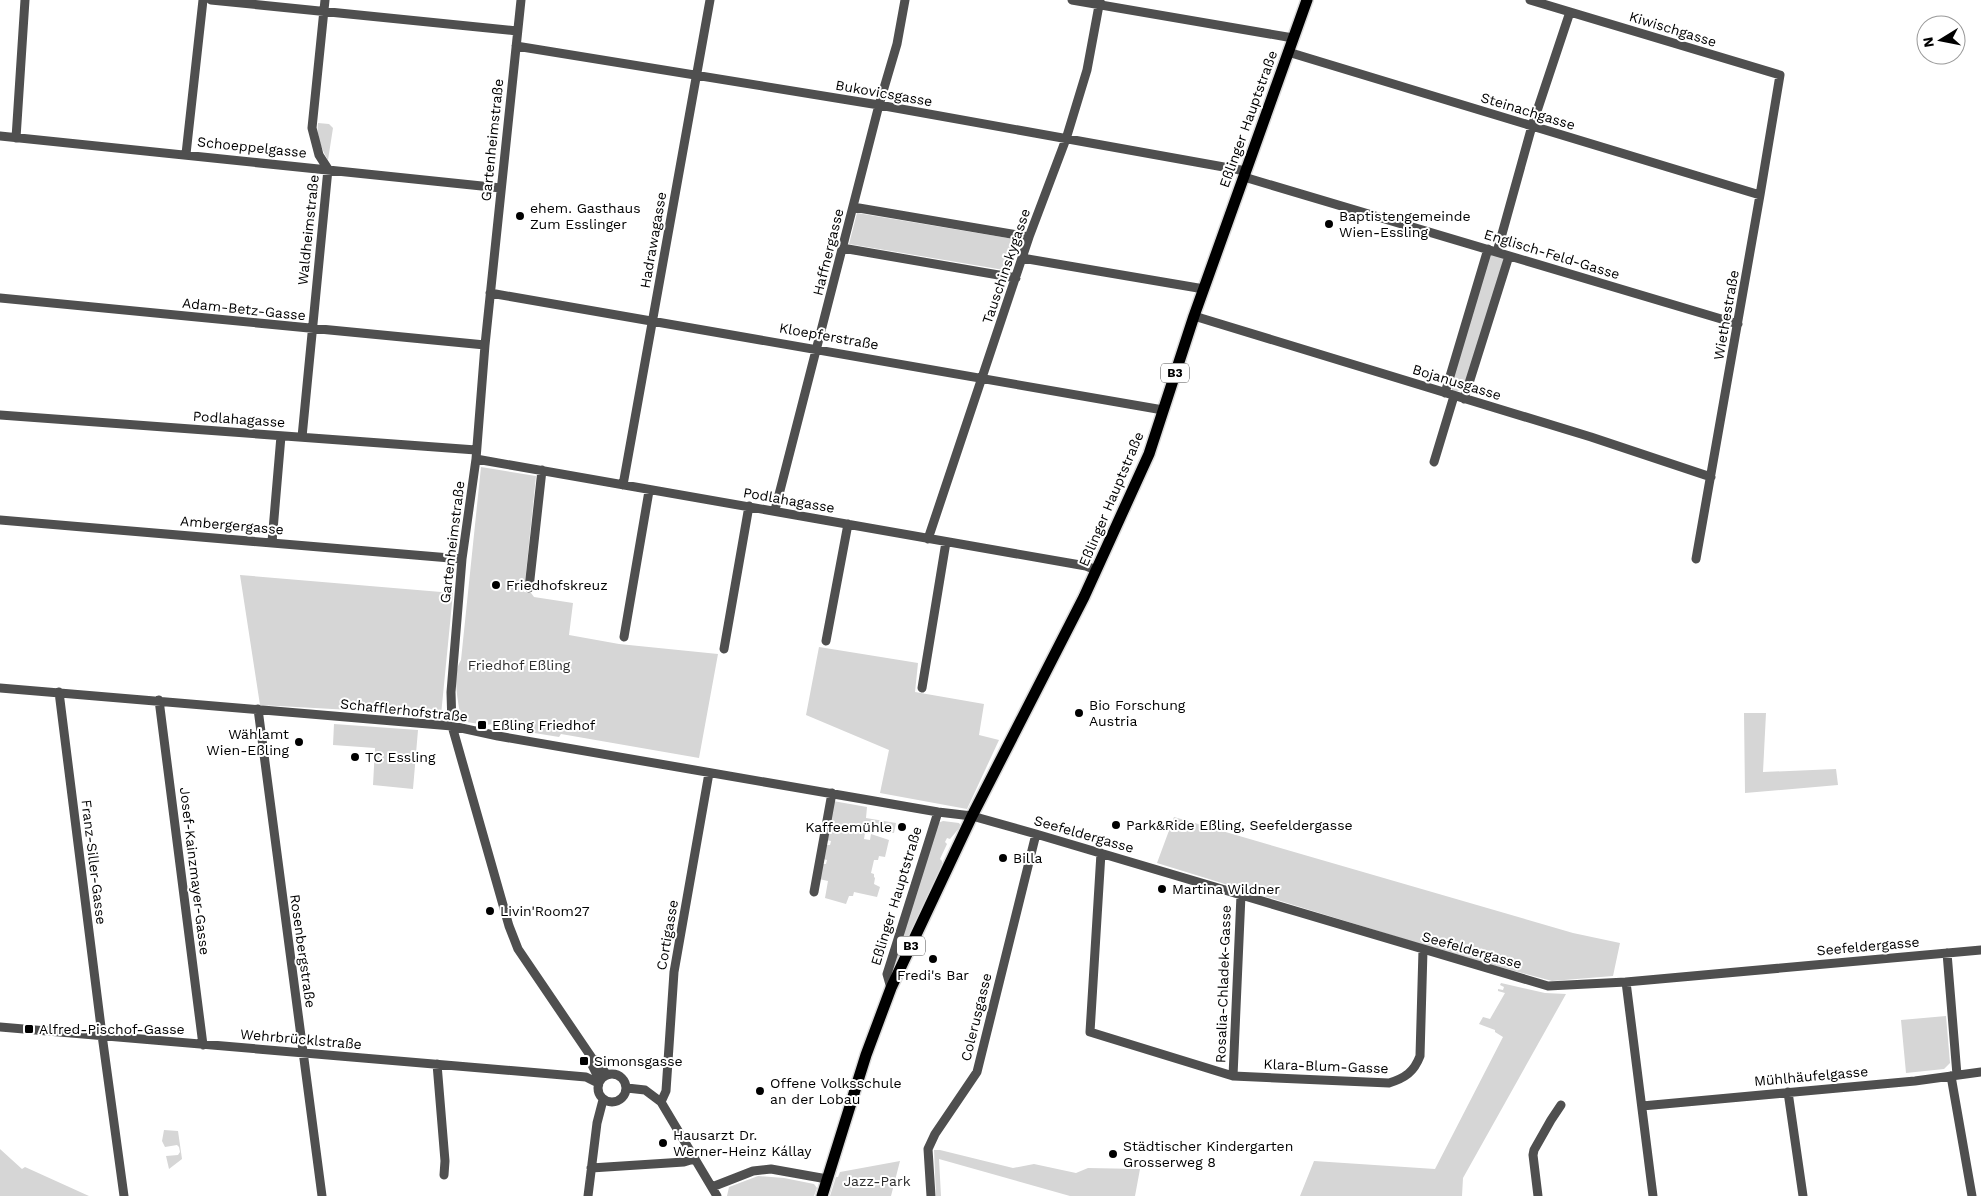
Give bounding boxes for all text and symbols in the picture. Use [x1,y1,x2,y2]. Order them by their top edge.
street label: Kiwischgasse [1627,8,1719,50]
north arrow [1916,15,1966,65]
text: N [1919,36,1937,49]
street label: Eßlinger Hauptstraße [1216,48,1280,190]
street label: Bukovicsgasse [834,77,934,109]
street label: Gartenheimstraße [478,78,506,202]
street label: Steinachgasse [1479,89,1577,133]
street label: Schoeppelgasse [196,133,308,161]
street label: Waldheimstraße [294,174,322,286]
street label: Hadrawagasse [637,190,669,290]
place label: ehem. Gasthaus Zum Esslinger [530,200,641,232]
street label: Tauschinskygasse [979,206,1033,326]
street label: Haffnergasse [809,207,847,297]
place label: Baptistengemeinde Wien-Essling [1339,208,1471,240]
marker: ehem. Gasthaus Zum Esslinger [514,210,526,222]
marker: Baptistengemeinde Wien-Essling [1323,218,1335,230]
street label: Englisch-Feld-Gasse [1482,226,1622,282]
street label: Wiethestraße [1710,269,1742,361]
street label: Adam-Betz-Gasse [181,295,307,323]
street label: Kloepferstraße [778,319,880,353]
street label: Bojanusgasse [1411,361,1503,403]
road number: B3 [1161,363,1189,382]
street label: Podlahagasse [192,408,286,430]
street label: Eßlinger Hauptstraße [1075,429,1147,569]
street label: Gartenheimstraße [437,480,467,604]
street label: Podlahagasse [742,484,836,516]
street label: Ambergergasse [180,513,284,537]
place label: Friedhofskreuz [506,577,608,593]
marker: Friedhofskreuz [490,579,502,591]
park label: Friedhof Eßling [468,657,571,673]
street label: Schafflerhofstraße [339,695,469,725]
place label: Bio Forschung Austria [1089,697,1186,729]
marker: Bio Forschung Austria [1073,707,1085,719]
place label: Eßling Friedhof [492,717,596,733]
marker: Eßling Friedhof [476,719,488,731]
place label: Wählamt Wien-Eßling [206,726,290,758]
marker: Wählamt Wien-Eßling [293,736,305,748]
place label: TC Essling [365,749,436,765]
marker: TC Essling [349,751,361,763]
street label: Josef-Kainzmayer-Gasse [177,786,213,956]
street label: Franz-Siller-Gasse [78,799,110,925]
street label: Seefeldergasse [1032,812,1136,856]
place label: Park&Ride Eßling, Seefeldergasse [1126,817,1353,833]
place label: Kaffeemühle [805,819,892,835]
marker: Park&Ride Eßling, Seefeldergasse [1110,819,1122,831]
marker: Kaffeemühle [896,821,908,833]
street label: Eßlinger Hauptstraße [867,825,925,967]
place label: Billa [1013,850,1042,866]
marker: Billa [997,852,1009,864]
place label: Martina Wildner [1172,881,1280,897]
marker: Martina Wildner [1156,883,1168,895]
street label: Rosenbergstraße [287,893,319,1009]
street label: Cortigasse [653,899,681,971]
place label: Livin'Room27 [500,903,590,919]
marker: Livin'Room27 [484,905,496,917]
street label: Rosalia-Chladek-Gasse [1212,905,1234,1063]
street label: Seefeldergasse [1420,928,1524,972]
street label: Seefeldergasse [1816,934,1920,958]
road number: B3 [897,936,925,956]
marker: Fredi's Bar [927,953,939,965]
place label: Fredi's Bar [897,967,969,983]
street label: Colerusgasse [957,971,995,1063]
place label: Alfred-Pischof-Gasse [39,1021,185,1037]
marker: Alfred-Pischof-Gasse [23,1023,35,1035]
street label: Wehrbrücklstraße [240,1026,362,1052]
place label: Simonsgasse [594,1053,683,1069]
marker: Simonsgasse [578,1055,590,1067]
street label: Klara-Blum-Gasse [1263,1056,1389,1076]
street label: Mühlhäufelgasse [1753,1063,1869,1089]
place label: Offene Volksschule an der Lobau [770,1075,902,1107]
marker: Offene Volksschule an der Lobau [754,1085,766,1097]
place label: Hausarzt Dr. Werner-Heinz Kállay [673,1127,812,1159]
marker: Hausarzt Dr. Werner-Heinz Kállay [657,1137,669,1149]
place label: Städtischer Kindergarten Grosserweg 8 [1123,1138,1293,1170]
marker: Städtischer Kindergarten Grosserweg 8 [1107,1148,1119,1160]
park label: Jazz-Park [843,1173,911,1189]

